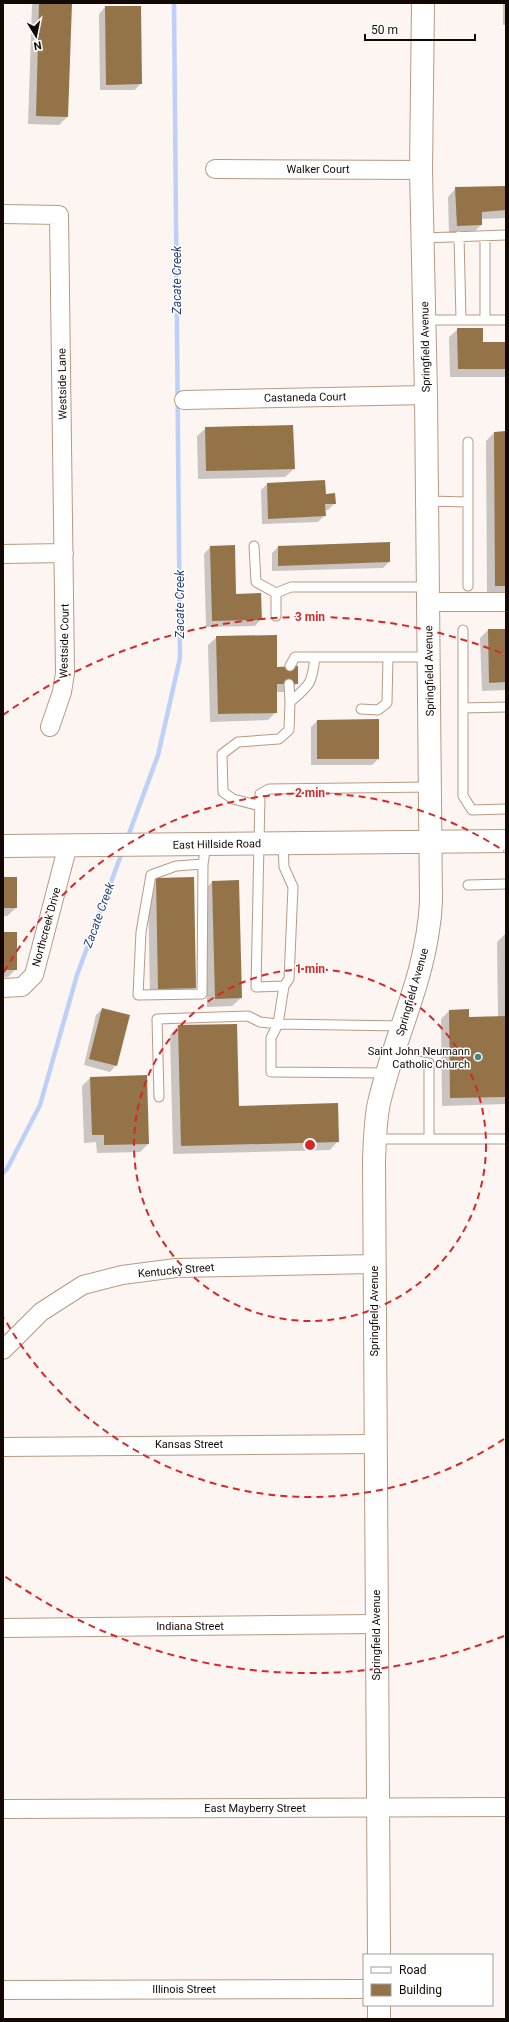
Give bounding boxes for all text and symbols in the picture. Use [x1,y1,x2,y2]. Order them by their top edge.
north arrow [16,16,56,56]
scale bar [365,16,475,42]
text: 50 m [371,23,398,37]
text: N [32,38,43,52]
street label: Walker Court [286,163,350,176]
water label: Zacate Creek [170,245,184,315]
street label: Springfield Avenue [418,301,433,393]
street label: Westside Lane [55,348,70,420]
street label: Castaneda Court [264,390,347,405]
water label: Zacate Creek [173,569,187,639]
street label: Westside Court [57,603,72,679]
text: 3 min [295,610,325,624]
street label: Springfield Avenue [422,625,437,717]
text: 2 min [295,786,325,800]
street label: East Hillside Road [173,837,261,852]
water label: Zacate Creek [80,879,118,950]
street label: Northcreek Drive [30,886,63,968]
street label: Springfield Avenue [394,947,431,1038]
text: 1 min [295,962,325,976]
place label: Saint John Neumann Catholic Church [368,1045,470,1071]
marker: Saint John Neumann Catholic Church [473,1052,483,1062]
centre of rings [303,1138,317,1152]
street label: Kentucky Street [137,1261,215,1280]
street label: Springfield Avenue [368,1265,381,1356]
street label: Kansas Street [155,1438,223,1451]
street label: Springfield Avenue [370,1589,383,1680]
street label: Indiana Street [156,1620,224,1633]
street label: East Mayberry Street [204,1802,306,1815]
legend [363,1954,493,2006]
text: Road [399,1963,427,1977]
street label: Illinois Street [152,1983,216,1996]
text: Building [399,1983,442,1997]

